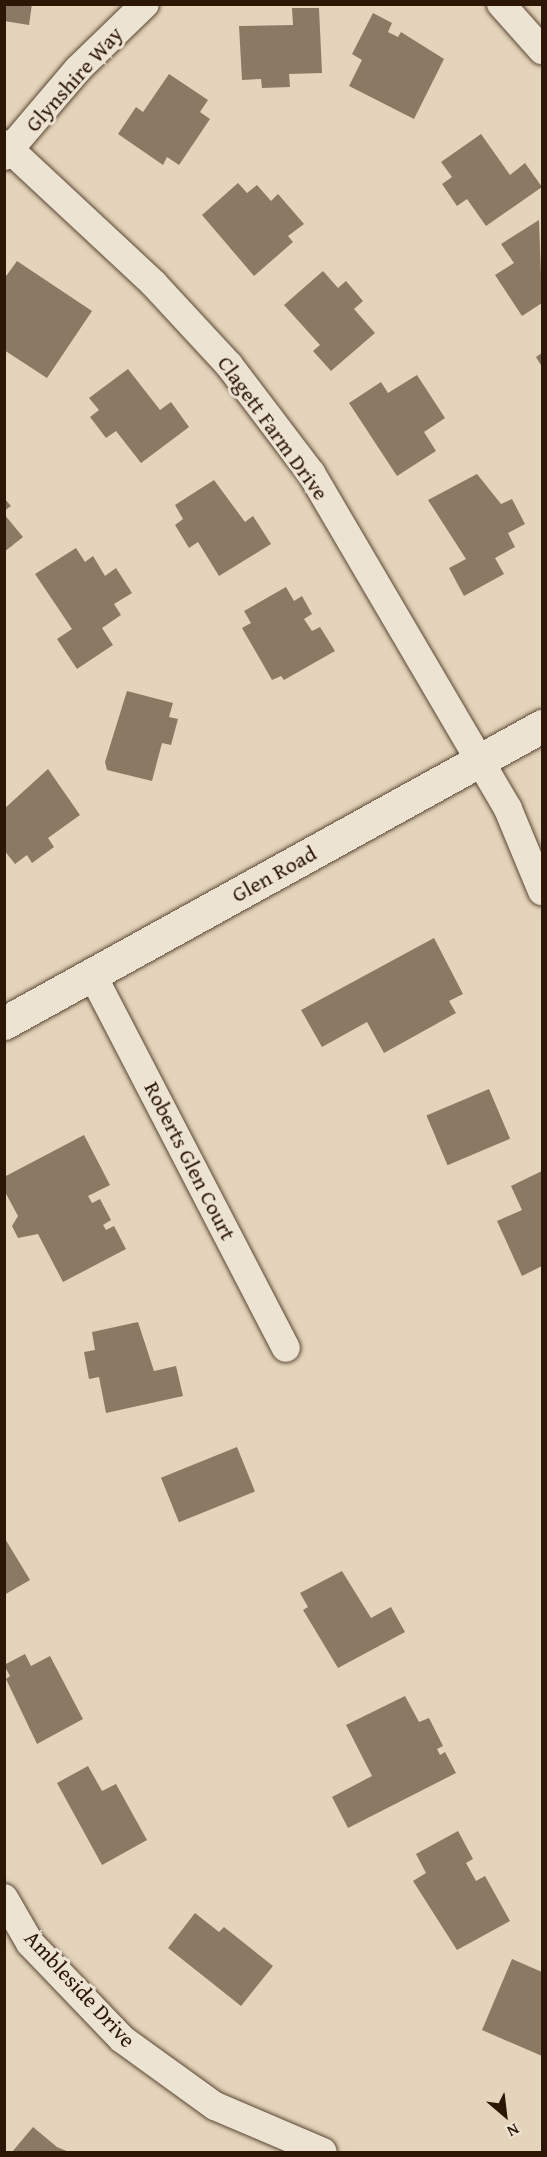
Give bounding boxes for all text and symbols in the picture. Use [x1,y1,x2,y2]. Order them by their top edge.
street label: Glynshire Way [20,21,128,137]
street label: Clagett Farm Drive [212,351,334,505]
street label: Glen Road [227,840,321,908]
street label: Roberts Glen Court [139,1077,241,1245]
street label: Ambleside Drive [19,1925,141,2053]
north arrow [475,2085,535,2145]
text: N [503,2118,524,2144]

